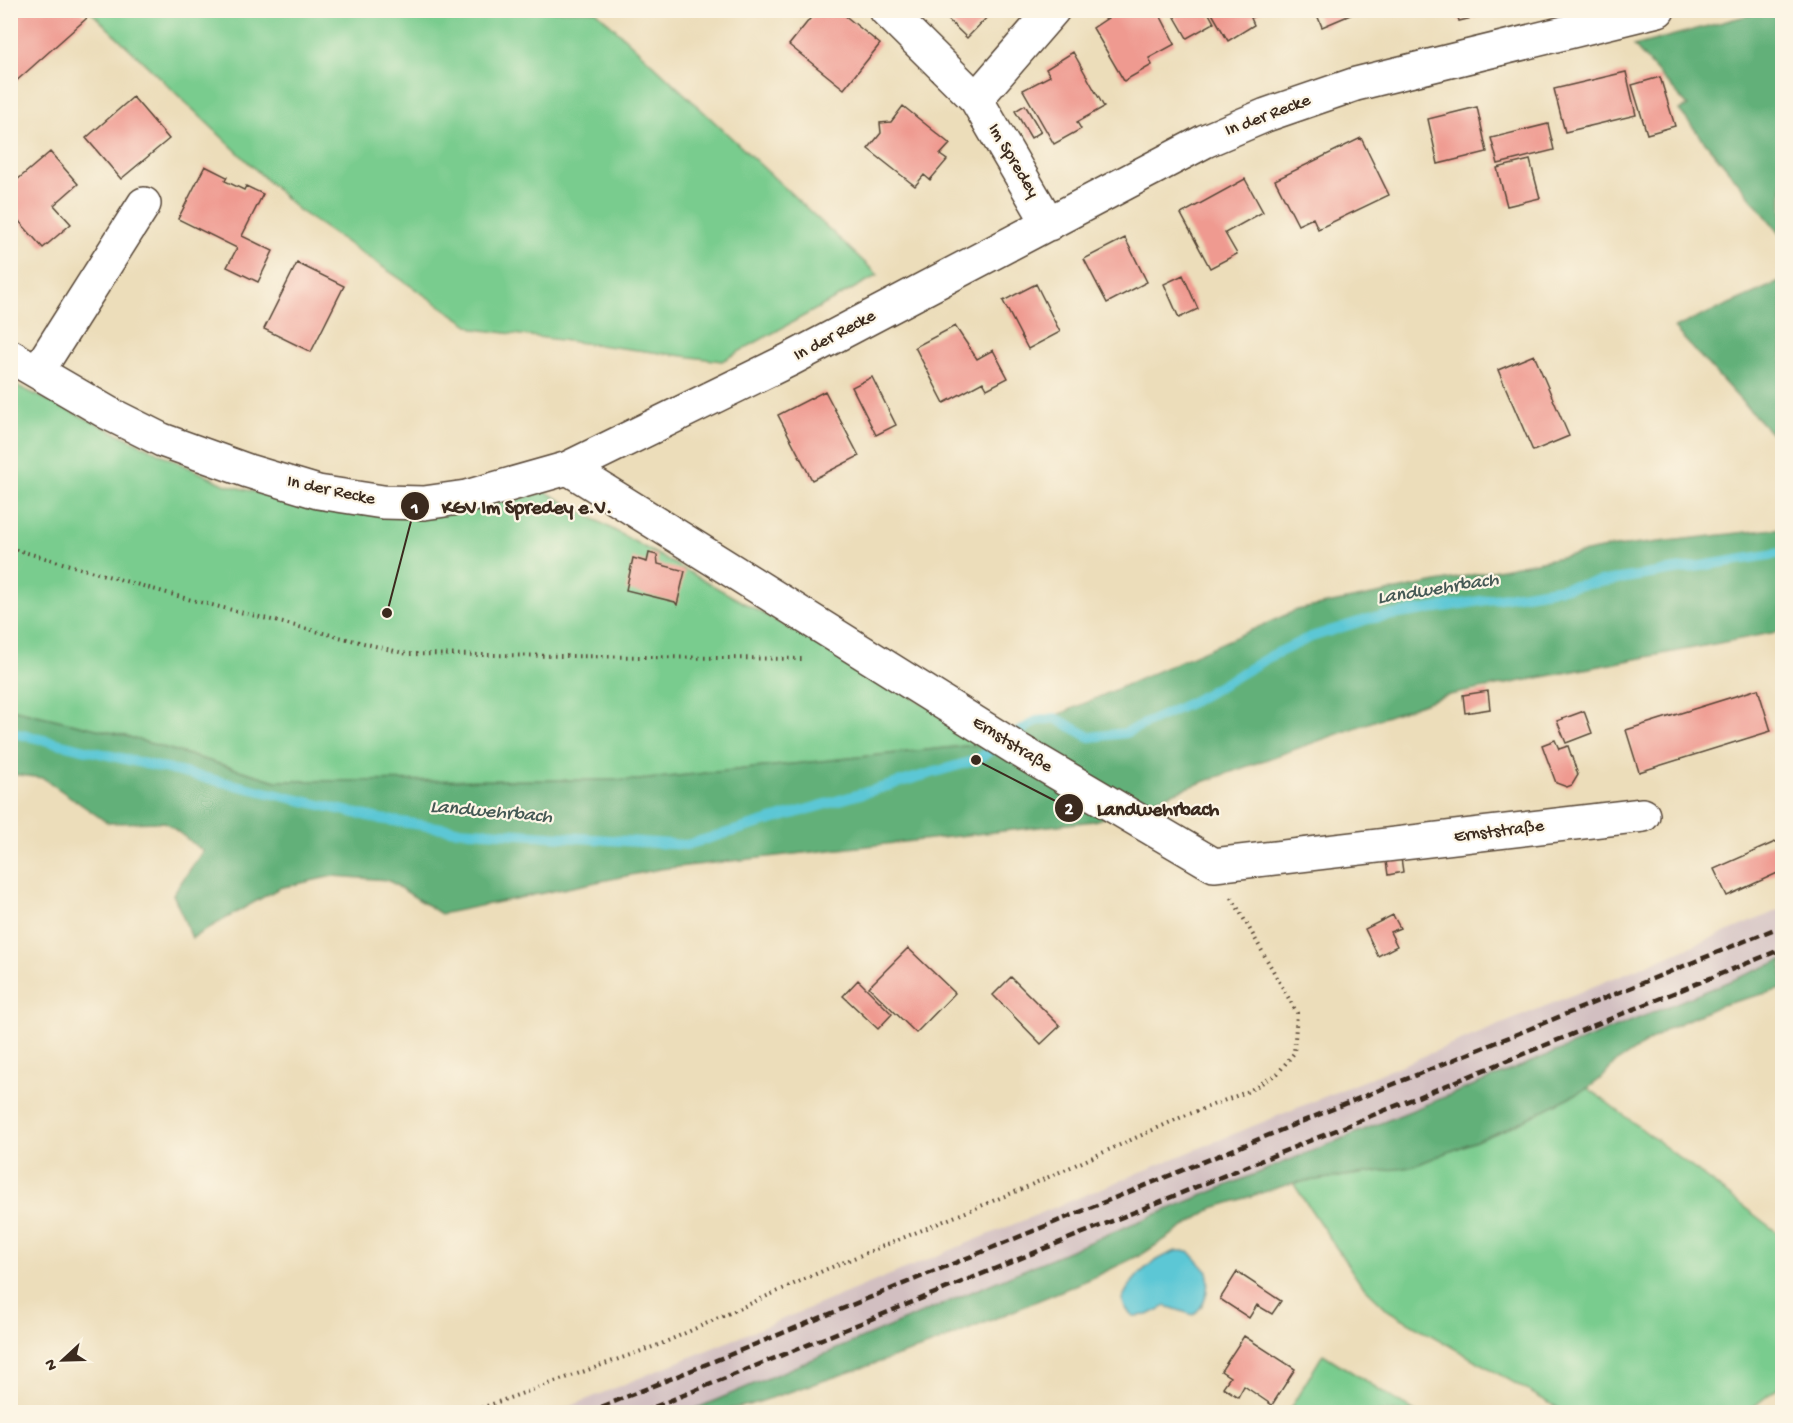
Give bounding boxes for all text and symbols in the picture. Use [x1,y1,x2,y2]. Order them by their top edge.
street label: In der Recke [1222,90,1314,142]
street label: Im Spredey [983,120,1043,202]
street label: In der Recke [790,305,880,366]
street label: In der Recke [285,471,378,511]
callout: KGV Im Spredey e.V. [400,487,624,525]
text: KGV Im Spredey e.V. [441,498,612,521]
text: 1 [410,499,419,520]
water label: Landwehrbach [1376,569,1501,611]
street label: Ernststraße [968,712,1057,778]
callout: Landwehrbach [1054,789,1231,827]
water label: Landwehrbach [429,796,553,830]
text: 2 [1065,800,1074,821]
text: Landwehrbach [1097,800,1219,823]
street label: Ernststraße [1453,816,1546,848]
north arrow [33,1330,93,1390]
text: N [41,1355,63,1373]

